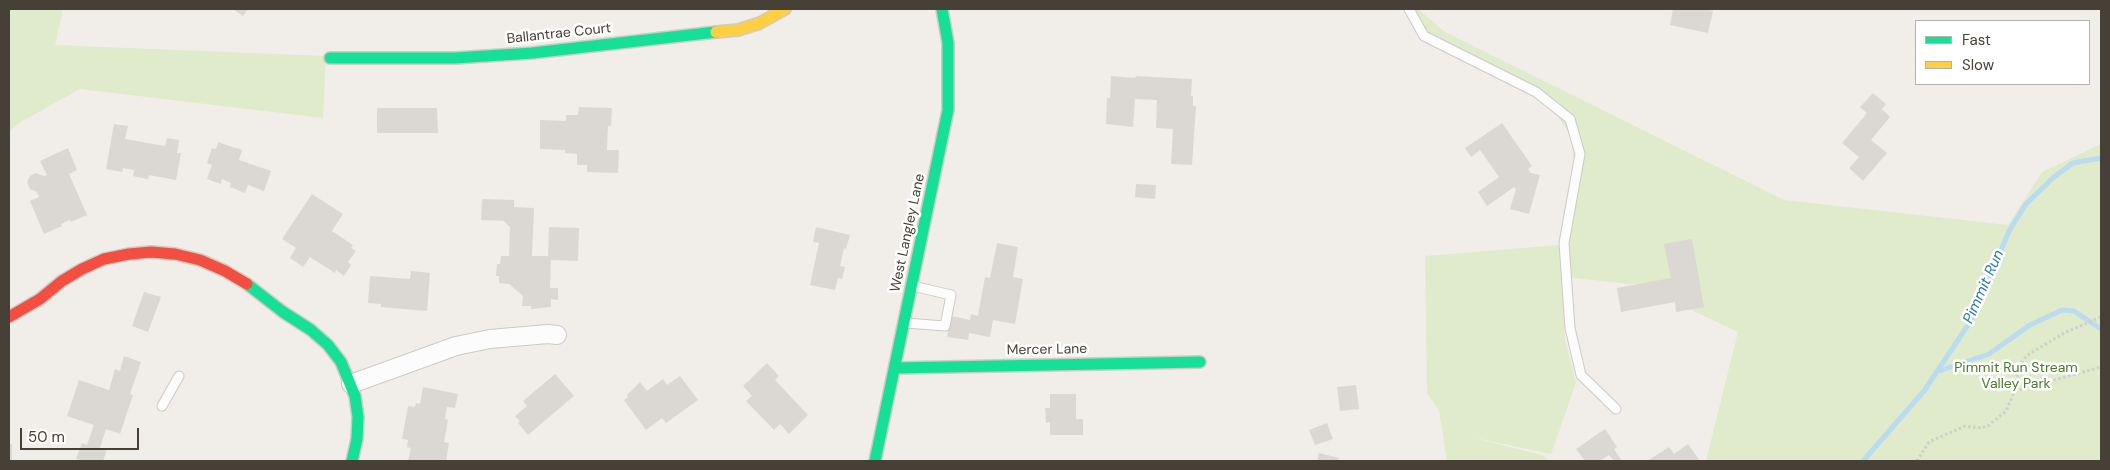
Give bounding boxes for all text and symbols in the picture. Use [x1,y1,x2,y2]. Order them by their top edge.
street label: Ballantrae Court [506,20,612,48]
legend [1915,20,2090,85]
text: Fast [1962,30,1991,50]
text: Slow [1962,55,1994,75]
street label: West Langley Lane [887,172,929,294]
water label: Pimmit Run [1960,247,2008,327]
street label: Mercer Lane [1007,341,1087,359]
park label: Pimmit Run Stream Valley Park [1954,360,2078,392]
scale bar [22,418,141,450]
text: 50 m [28,427,65,447]

